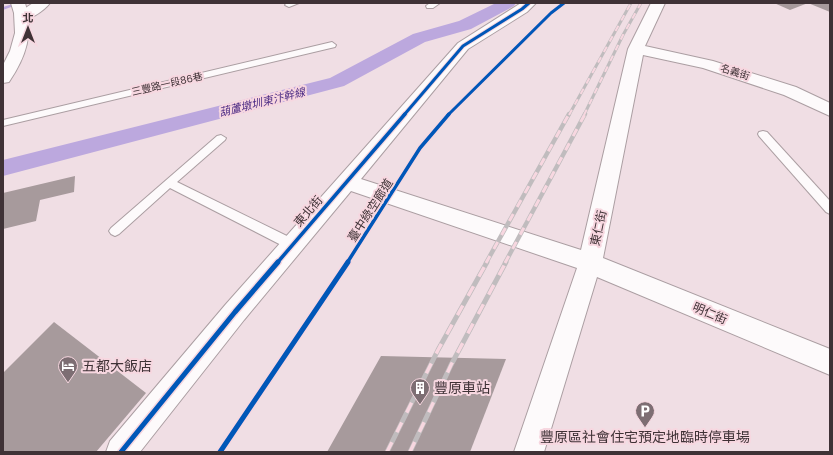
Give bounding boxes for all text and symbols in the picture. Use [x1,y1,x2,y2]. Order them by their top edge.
north arrow [8,8,48,48]
text: 北 [23,10,34,26]
street label: 名義街 [718,60,752,84]
street label: 三豐路一段86巷 [130,69,204,99]
water label: 葫蘆墩圳東汴幹線 [217,83,309,120]
street label: 臺中綠空廊道 [343,175,397,245]
street label: 東北街 [290,192,326,230]
street label: 東仁街 [586,209,610,247]
street label: 明仁街 [690,298,730,328]
hotel icon: 五都大飯店 [57,355,79,383]
place label: 五都大飯店 [82,356,152,376]
building icon: 豐原車站 [409,377,431,405]
place label: 豐原車站 [434,378,490,398]
parking icon: 豐原區社會住宅預定地臨時停車場 [634,400,656,428]
place label: 豐原區社會住宅預定地臨時停車場 [540,427,750,447]

